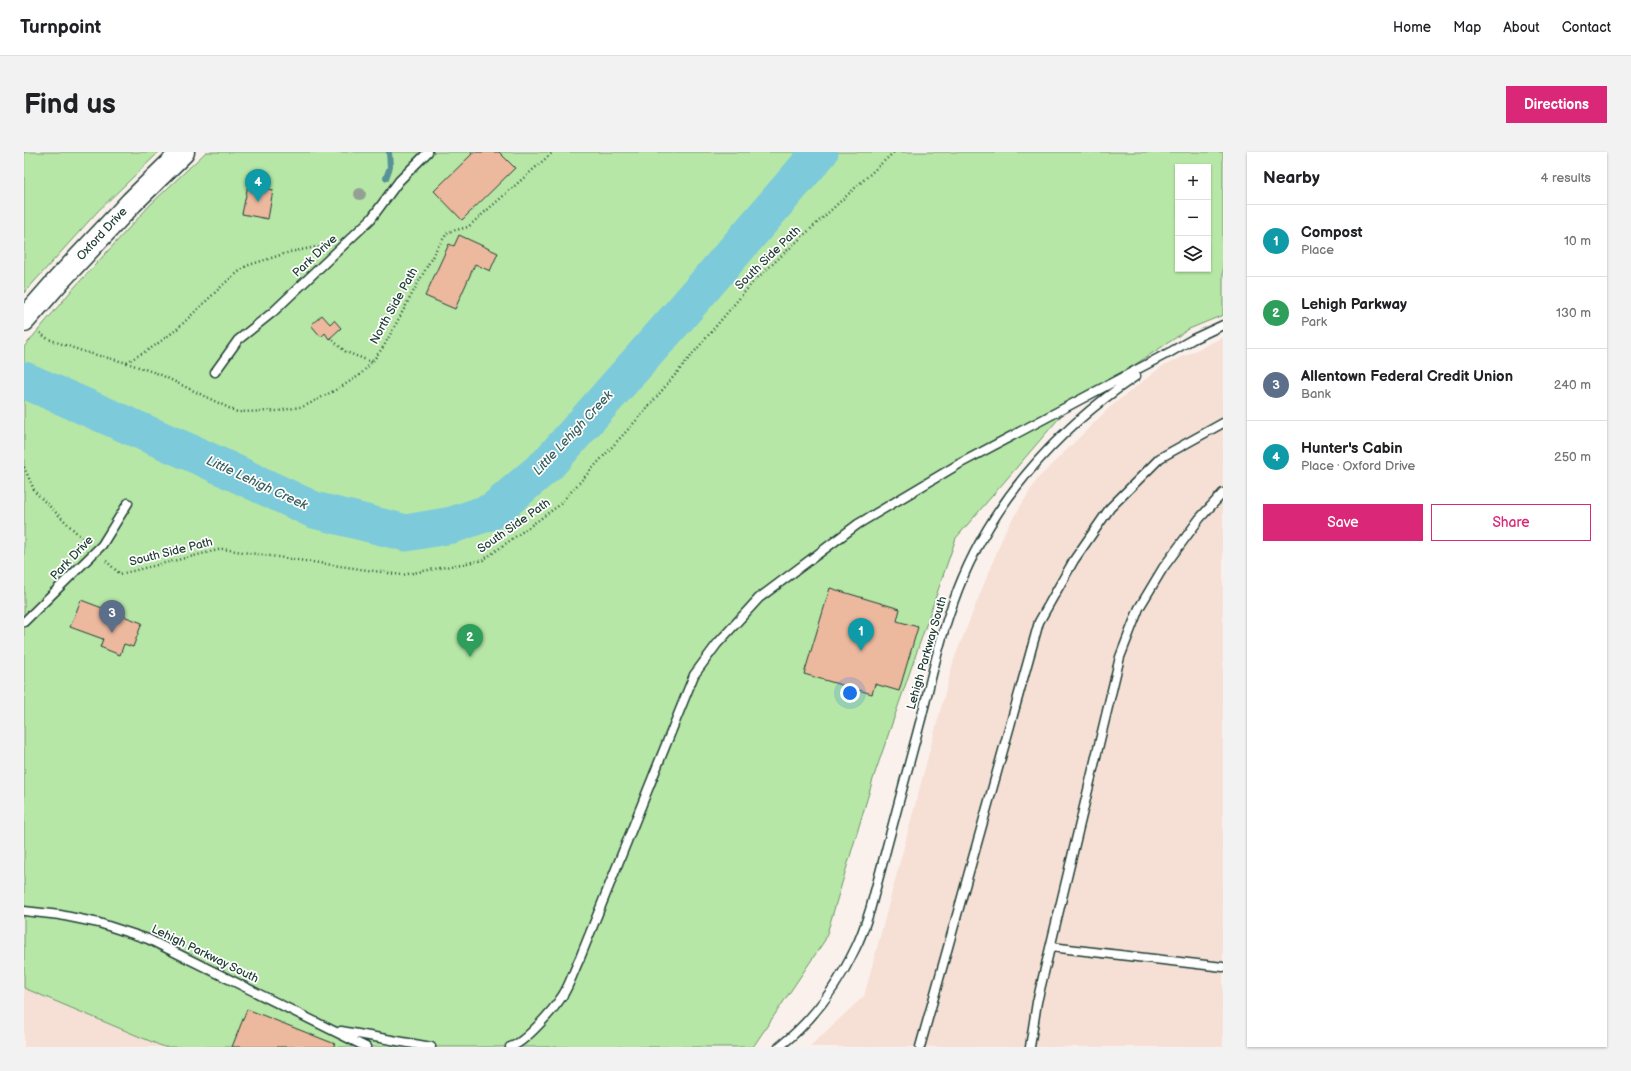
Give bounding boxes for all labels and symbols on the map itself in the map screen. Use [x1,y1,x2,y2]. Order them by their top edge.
pin: 4 [245,169,271,202]
street label: Oxford Drive [74,204,130,264]
street label: South Side Path [732,223,804,293]
street label: Park Drive [290,232,340,280]
street label: North Side Path [367,265,421,347]
water label: Little Lehigh Creek [530,387,617,479]
water label: Little Lehigh Creek [204,453,311,514]
street label: South Side Path [475,495,554,557]
street label: Park Drive [47,533,97,583]
street label: South Side Path [128,534,215,570]
street label: Lehigh Parkway South [904,594,950,711]
pin: 3 [99,600,125,633]
pin: 1 [848,618,874,651]
pin: 2 [457,624,483,657]
your location [840,683,860,703]
street label: Lehigh Parkway South [149,922,261,987]

